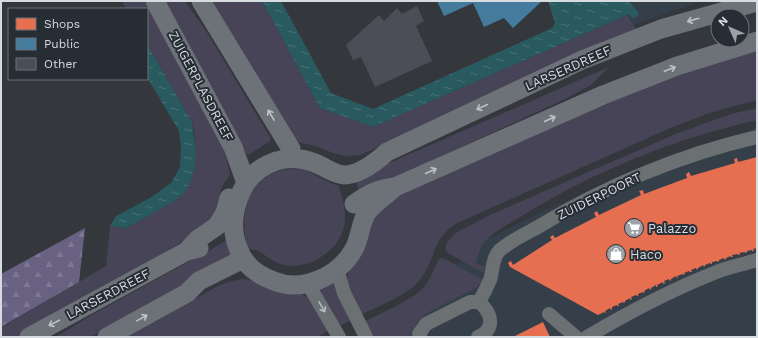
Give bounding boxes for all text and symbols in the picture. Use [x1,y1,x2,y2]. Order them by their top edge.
legend [8,8,148,80]
north arrow [710,8,750,48]
text: N [716,14,731,29]
text: Shops [44,17,80,31]
one-way arrow [686,17,699,24]
street label: ZUIGERPLASDREEF [166,28,236,144]
text: Public [44,37,80,51]
street label: LARSERDREEF [523,42,614,94]
text: Other [44,57,77,71]
one-way arrow [663,65,675,73]
one-way arrow [476,104,488,111]
one-way arrow [266,109,274,121]
one-way arrow [543,115,555,122]
one-way arrow [425,167,437,175]
street label: ZUIDERPOORT [555,169,643,223]
supermarket icon: Palazzo [623,217,645,239]
place label: Palazzo [648,221,696,236]
shop icon: Haco [605,243,627,265]
place label: Haco [630,247,662,262]
street label: LARSERDREEF [64,266,153,322]
one-way arrow [319,301,327,313]
one-way arrow [135,314,147,321]
one-way arrow [48,319,60,327]

